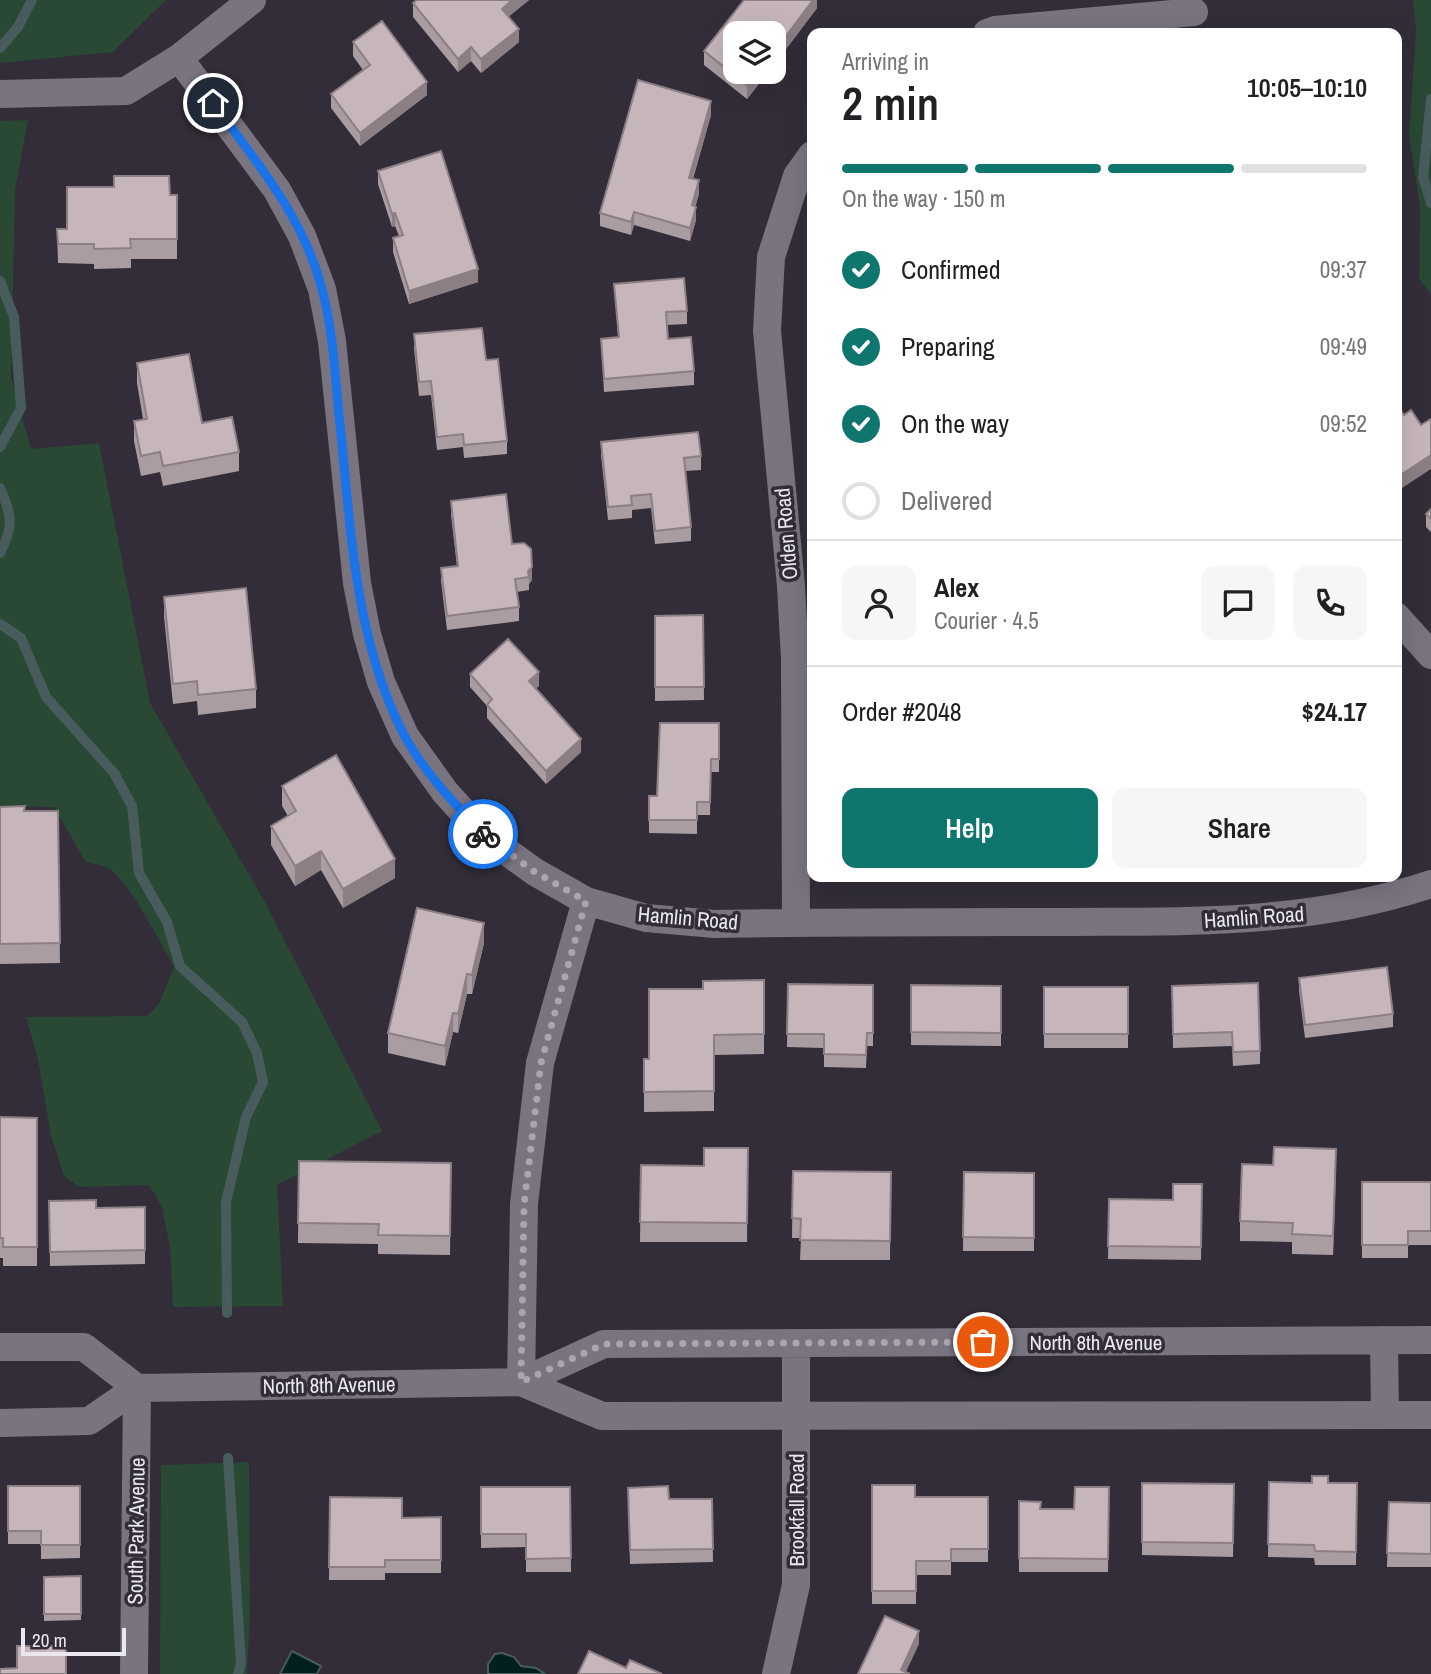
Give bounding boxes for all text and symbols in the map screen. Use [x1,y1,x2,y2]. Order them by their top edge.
map controls [723,21,786,84]
button: layers [723,21,786,84]
text: Arriving in [842,46,929,77]
text: 10:05–10:10 [1247,70,1367,105]
text: 2 min [842,72,939,134]
pin [183,73,243,133]
icon: home [194,84,232,122]
text: On the way · 150 m [842,183,1006,214]
icon: check [842,251,880,289]
text: Confirmed [901,252,1001,287]
text: 09:37 [1320,254,1367,285]
icon: check [842,328,880,366]
text: Preparing [901,329,995,364]
text: 09:49 [1320,331,1367,362]
icon: check [842,405,880,443]
text: On the way [901,406,1009,441]
text: 09:52 [1320,408,1367,439]
text: Delivered [901,483,992,518]
street label: Olden Road [768,487,804,581]
button: person [842,566,916,640]
button: chat [1201,566,1275,640]
button: phone [1293,566,1367,640]
text: Alex [934,570,979,605]
text: Courier · 4.5 [934,605,1039,636]
text: Order #2048 [842,694,962,729]
text: $24.17 [1302,694,1367,729]
button: Help [842,788,1098,868]
button: Share [1112,788,1367,868]
courier [448,799,518,869]
icon: bike [464,815,502,853]
street label: Hamlin Road [637,899,739,937]
street label: Hamlin Road [1203,899,1305,935]
pin [953,1312,1013,1372]
icon: bag [964,1323,1002,1361]
street label: North 8th Avenue [1030,1328,1162,1357]
street label: North 8th Avenue [262,1369,396,1401]
street label: Brookfall Road [782,1454,811,1566]
street label: South Park Avenue [120,1457,152,1605]
scale bar [21,1625,126,1657]
text: 20 m [32,1627,67,1653]

